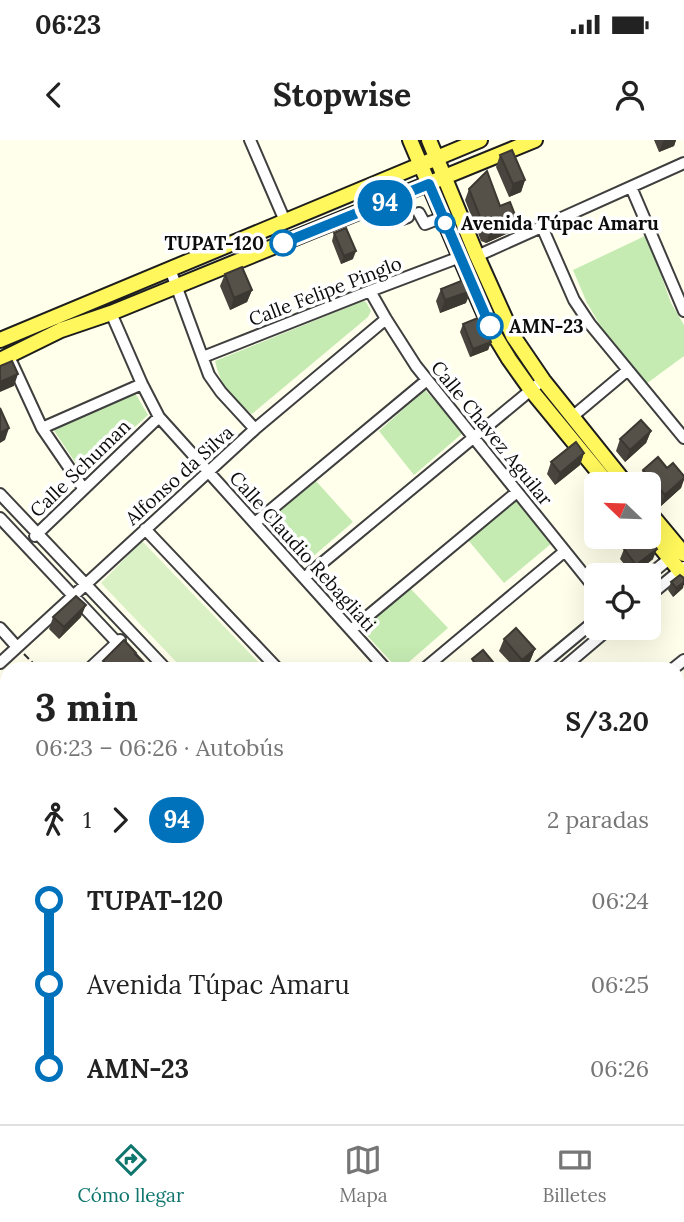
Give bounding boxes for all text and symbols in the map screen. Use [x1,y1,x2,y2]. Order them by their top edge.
text: 06:23 [35,8,101,41]
text: Stopwise [273,74,411,115]
icon: back [35,76,73,114]
icon: person [611,76,649,114]
line badge: 94 [354,180,416,226]
text: 94 [372,187,398,218]
place label: Avenida Túpac Amaru [461,211,659,235]
marker: Avenida Túpac Amaru [435,213,455,233]
marker: TUPAT-120 [270,230,296,256]
place label: TUPAT-120 [164,231,264,255]
street label: Calle Felipe Pinglo [245,251,405,331]
marker: AMN-23 [477,313,503,339]
place label: AMN-23 [509,314,584,338]
street label: Calle Chavez Aguilar [426,356,558,511]
street label: Calle Schuman [25,414,135,522]
street label: Alfonso da Silva [119,420,238,531]
street label: Calle Claudio Rebagliati [225,466,381,636]
north arrow [584,472,662,550]
map controls [584,472,661,640]
button: locate [584,563,661,640]
text: 3 min [35,683,138,731]
text: S/3.20 [565,705,649,738]
text: 06:23 – 06:26 · Autobús [35,733,284,762]
icon: walk [35,801,73,839]
icon: forward [101,801,139,839]
text: 94 [163,804,190,835]
text: 1 [83,805,91,834]
text: 2 paradas [547,805,649,834]
text: TUPAT-120 [87,884,223,917]
text: 06:24 [591,886,649,915]
text: Avenida Túpac Amaru [87,968,350,1001]
text: 06:25 [591,970,649,999]
text: AMN-23 [87,1052,189,1085]
text: 06:26 [590,1054,649,1083]
tab: Cómo llegar [77,1141,184,1207]
tab: Mapa [339,1141,388,1207]
tab: Billetes [543,1141,607,1207]

